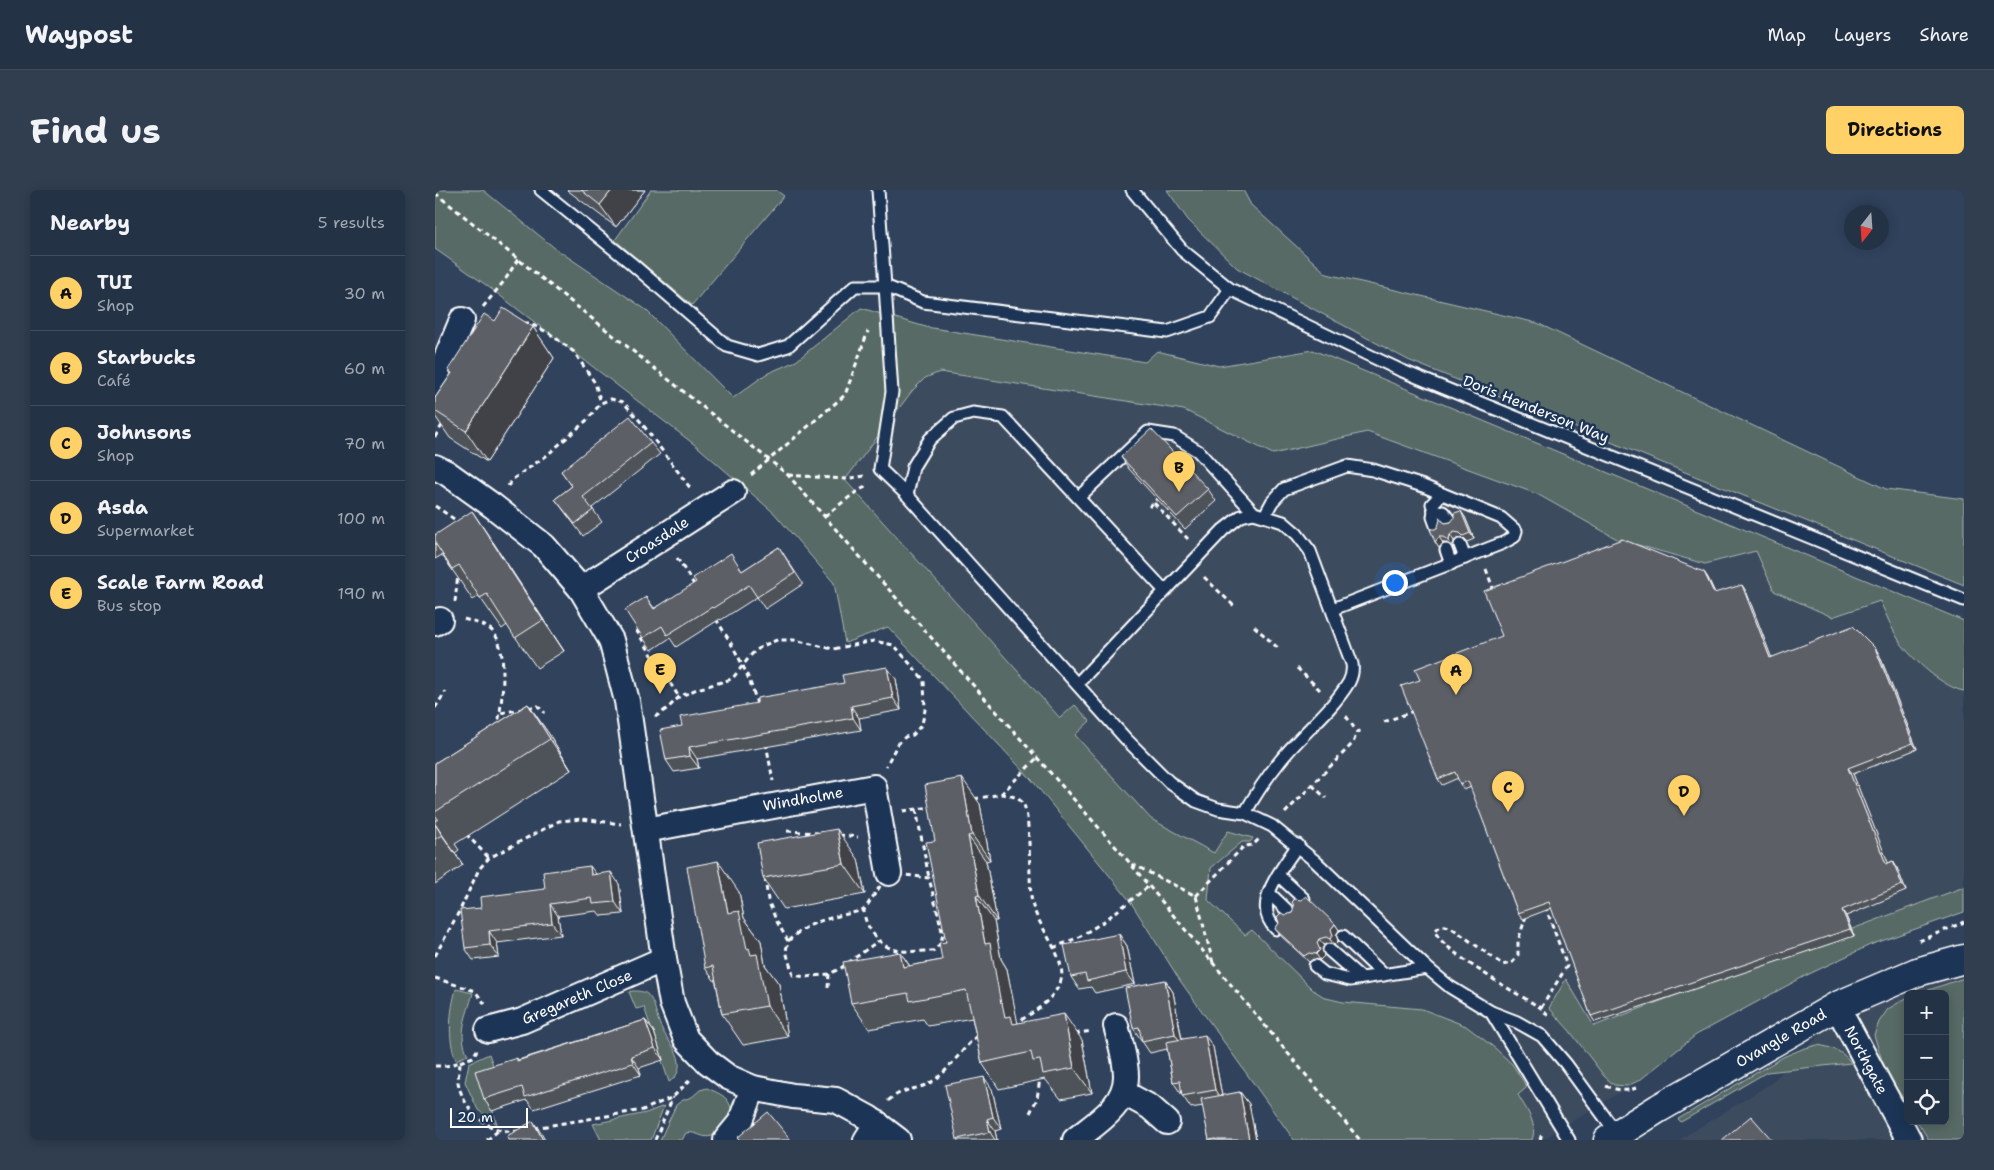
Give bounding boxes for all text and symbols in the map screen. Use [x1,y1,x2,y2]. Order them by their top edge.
text: Waypost [25,19,133,51]
text: Map [1768,23,1806,47]
text: Layers [1834,23,1891,47]
text: Share [1919,23,1969,47]
button: Directions [1826,106,1964,154]
text: Find us [30,107,161,154]
north arrow [1844,205,1889,250]
text: Nearby [50,209,130,237]
text: 5 results [318,212,385,233]
text: TUI [97,270,133,295]
text: A [60,283,72,304]
text: 30 m [344,283,385,304]
text: Shop [97,295,134,316]
text: Starbucks [97,345,196,370]
text: B [61,358,71,379]
text: 60 m [344,358,385,379]
text: Café [97,370,131,391]
street label: Doris Henderson Way [1460,370,1612,448]
text: Johnsons [97,420,191,445]
text: C [61,433,71,454]
text: 70 m [344,433,385,454]
text: Shop [97,445,134,466]
pin: B [1163,451,1195,492]
text: Asda [97,495,148,520]
text: D [60,508,72,529]
text: 100 m [337,508,385,529]
street label: Croasdale [621,512,693,568]
text: Supermarket [97,520,194,541]
text: Scale Farm Road [97,570,264,595]
your location [1382,570,1408,596]
text: E [61,583,71,604]
text: 190 m [338,583,385,604]
text: Bus stop [97,595,162,616]
pin: E [644,653,676,694]
pin: A [1440,654,1472,695]
pin: C [1492,771,1524,812]
pin: D [1668,775,1700,816]
street label: Windholme [761,782,845,816]
street label: Gregareth Close [519,965,635,1029]
map controls [1904,990,1949,1125]
button: + [1904,990,1949,1035]
street label: Ovangle Road [1732,1004,1831,1072]
street label: Northgate [1840,1022,1892,1098]
button: − [1904,1035,1949,1080]
button: locate [1904,1080,1949,1125]
scale bar [450,1105,527,1128]
text: 20 m [457,1108,493,1126]

